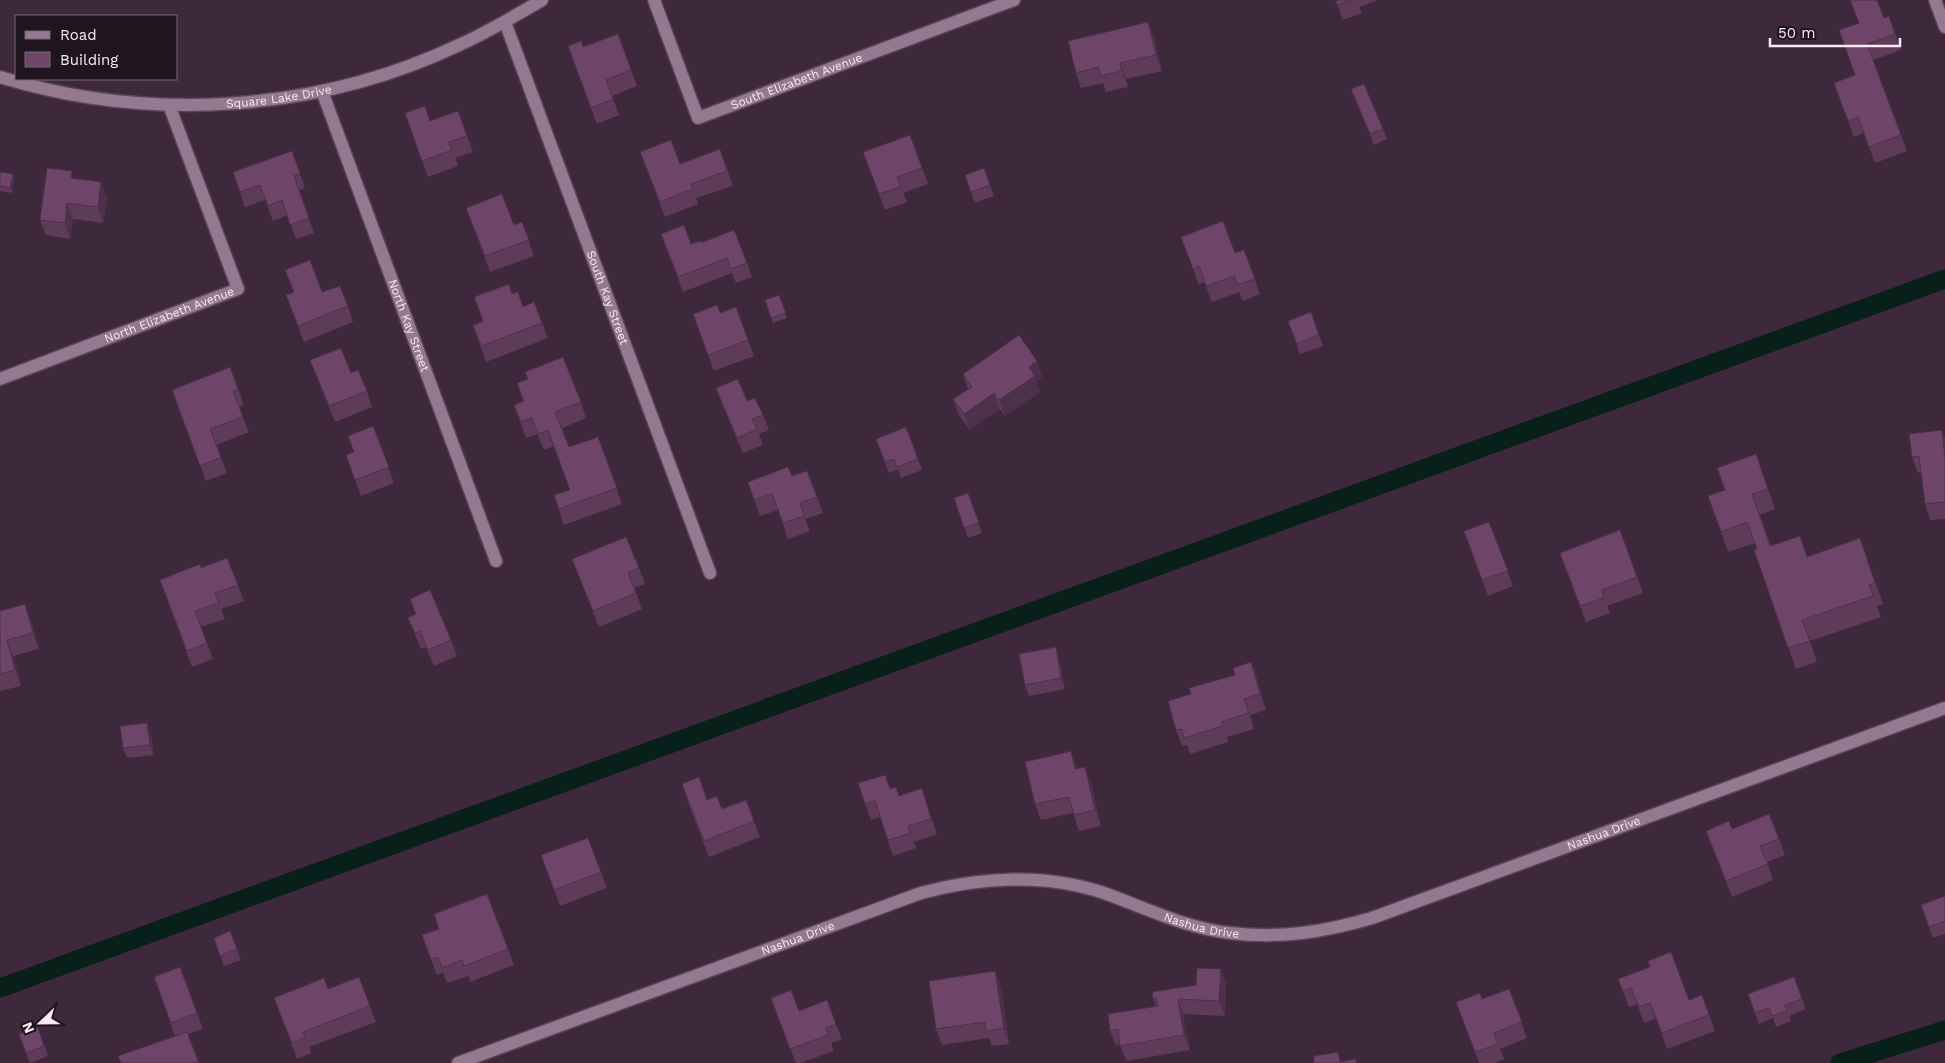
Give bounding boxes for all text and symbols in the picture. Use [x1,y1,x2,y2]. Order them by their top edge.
legend [15,15,178,80]
scale bar [1770,15,1900,47]
text: 50 m [1778,24,1815,42]
text: Road [60,26,97,44]
street label: South Elizabeth Avenue [729,50,864,112]
text: Building [60,51,118,69]
street label: Square Lake Drive [225,82,333,111]
street label: South Kay Street [584,249,631,346]
street label: North Kay Street [385,277,432,374]
street label: North Elizabeth Avenue [102,284,236,346]
street label: Nashua Drive [1565,813,1642,853]
street label: Nashua Drive [1162,910,1240,941]
street label: Nashua Drive [759,918,837,958]
north arrow [15,998,65,1048]
text: N [19,1020,37,1036]

